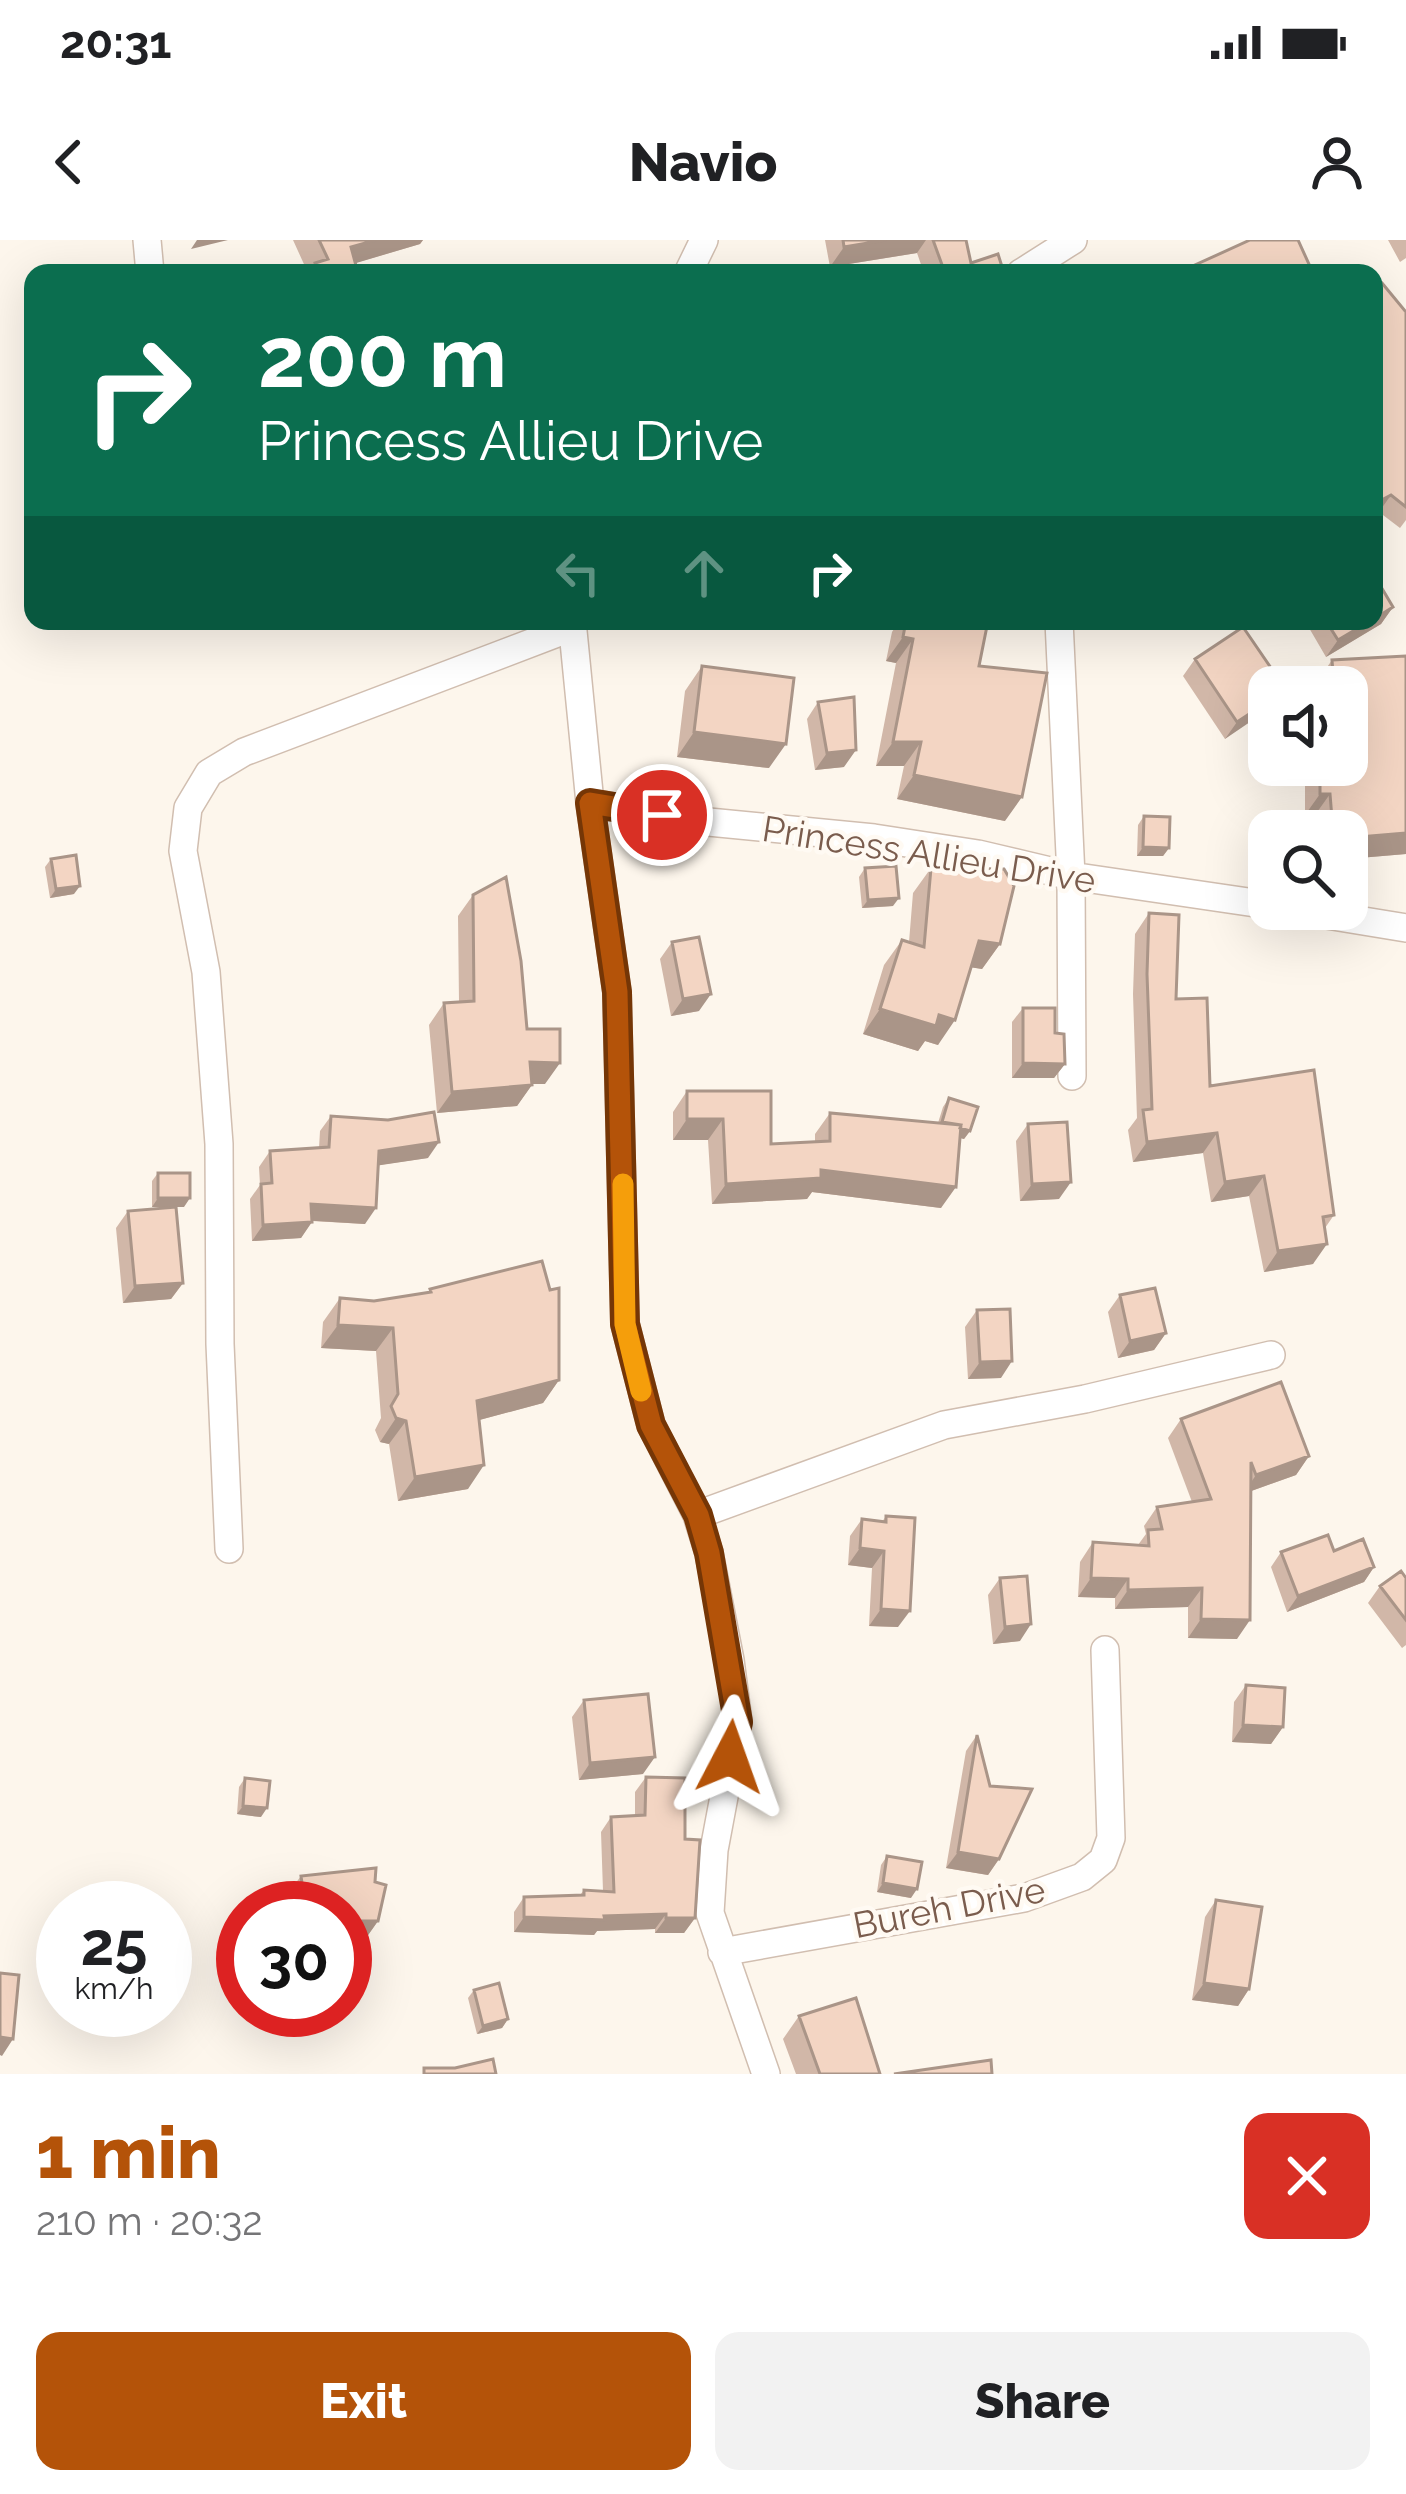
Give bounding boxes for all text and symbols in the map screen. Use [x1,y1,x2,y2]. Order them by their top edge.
text: 20:31 [60,16,171,69]
icon: back [36,129,102,195]
icon: person [1304,129,1370,195]
text: Navio [629,130,777,194]
text: 200 m [258,308,507,407]
icon: right [60,312,216,468]
text: Princess Allieu Drive [258,409,763,473]
icon: left [545,540,611,606]
icon: ahead [671,540,737,606]
icon: right [797,540,863,606]
map controls [1248,666,1368,930]
button: sound [1248,666,1368,786]
pin [611,764,713,866]
icon: arrive [629,782,695,848]
street label: Princess Allieu Drive [759,807,1099,901]
button: search [1248,810,1368,930]
position arrow [667,1694,793,1820]
street label: Bureh Drive [849,1868,1049,1946]
speed limit sign: 30 [216,1881,372,2037]
text: 25 [80,1909,148,1979]
text: km/h [74,1971,154,2006]
text: 1 min [36,2110,221,2195]
button: close [1244,2113,1370,2239]
text: 210 m · 20:32 [36,2198,263,2244]
button: Exit [36,2332,691,2470]
button: Share [715,2332,1370,2470]

